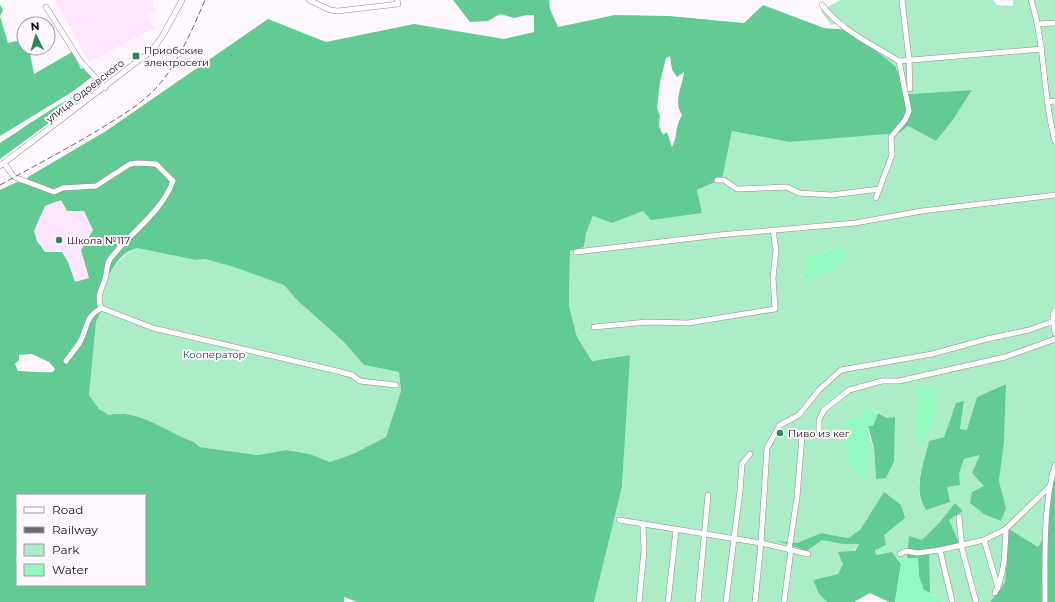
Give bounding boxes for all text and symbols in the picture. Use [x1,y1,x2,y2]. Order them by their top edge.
north arrow [16,16,56,56]
text: N [30,19,40,33]
place label: Приобские электросети [144,44,209,69]
marker: Приобские электросети [131,51,141,61]
street label: улица Одоевского [42,56,127,126]
place label: Школа №117 [67,234,130,247]
marker: Школа №117 [54,235,64,245]
park label: Кооператор [183,348,246,361]
place label: Пиво из кег [788,427,850,440]
marker: Пиво из кег [775,428,785,438]
legend [16,494,146,586]
text: Road [52,502,83,517]
text: Railway [52,522,98,537]
text: Park [52,542,80,557]
text: Water [52,562,89,577]

